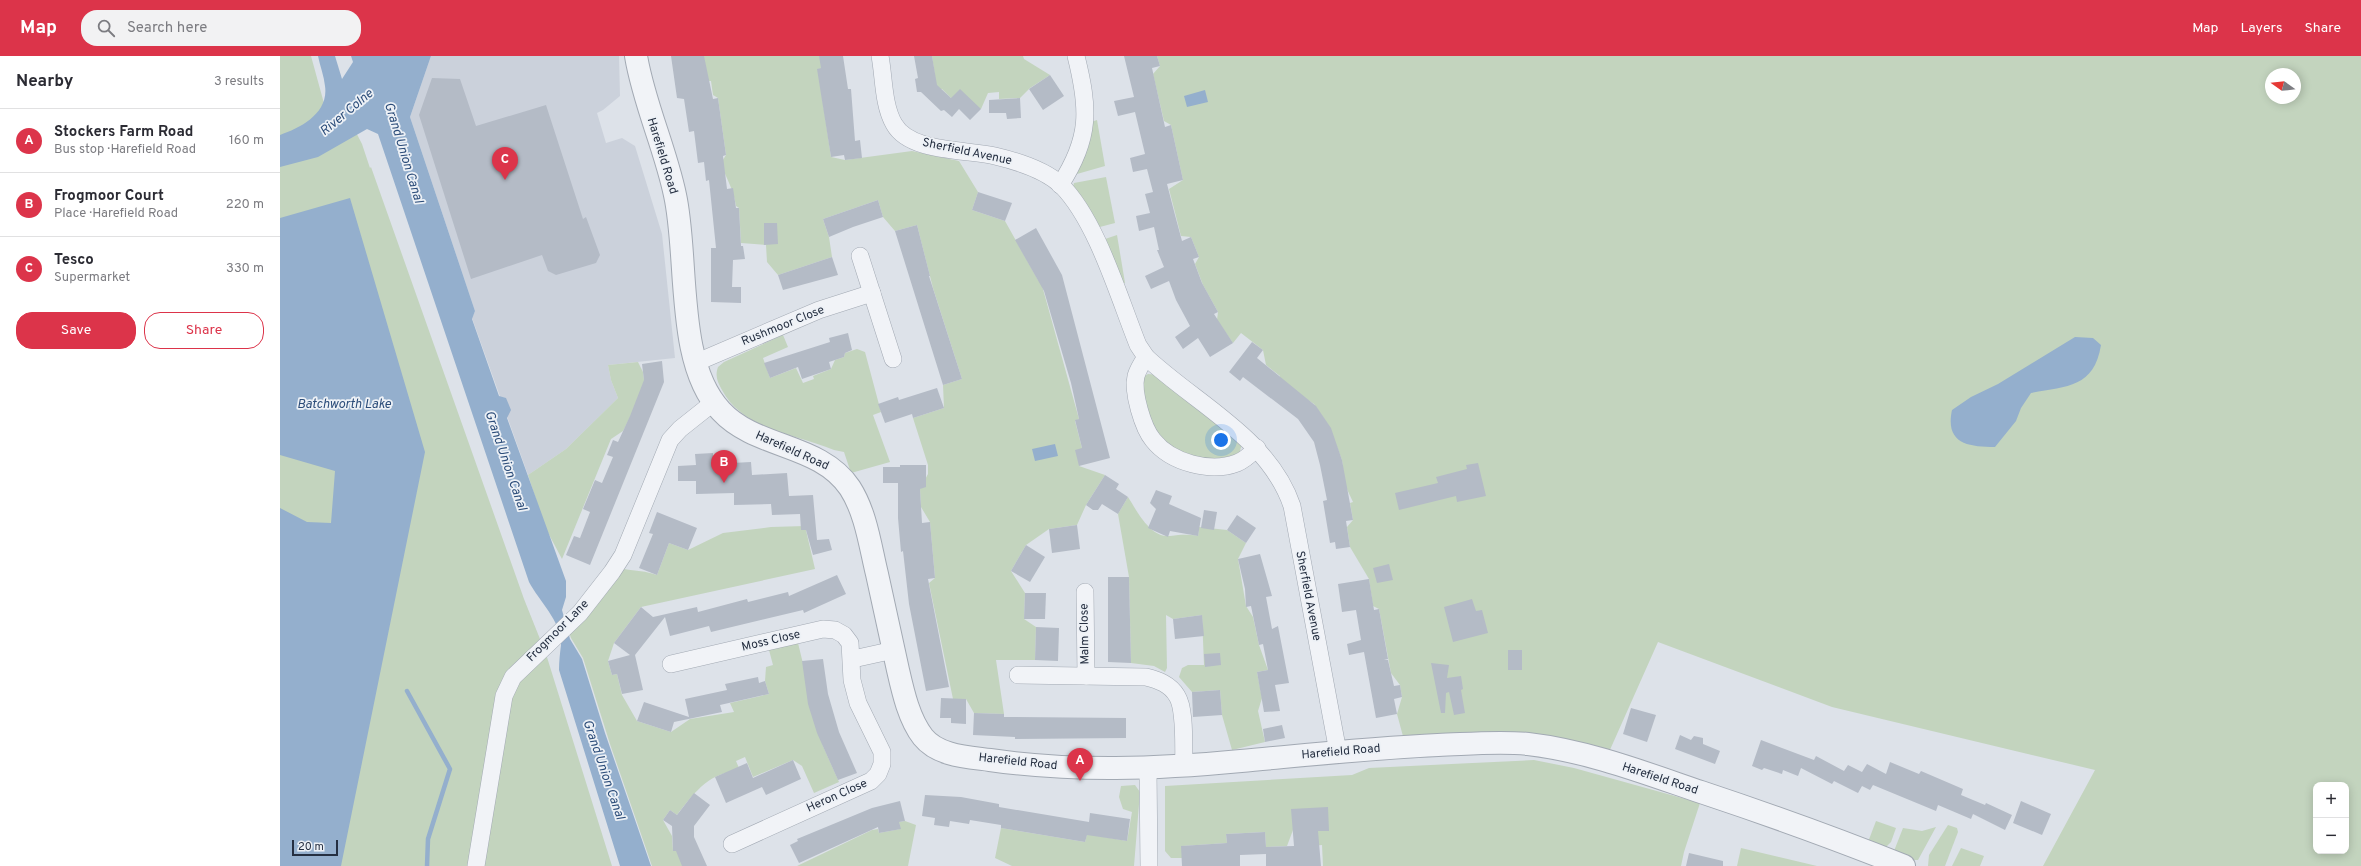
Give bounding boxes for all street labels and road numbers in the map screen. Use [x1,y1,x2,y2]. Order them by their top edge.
street label: Harefield Road [643,116,681,196]
street label: Sherfield Avenue [921,135,1013,169]
street label: Rushmoor Close [739,302,827,350]
street label: Harefield Road [753,428,831,474]
street label: Sherfield Avenue [1291,550,1325,642]
street label: Frogmoor Lane [523,596,593,666]
street label: Malm Close [1076,603,1094,665]
street label: Moss Close [740,626,802,656]
street label: Harefield Road [1301,741,1381,763]
street label: Harefield Road [978,750,1058,774]
street label: Harefield Road [1620,759,1700,799]
street label: Heron Close [804,775,870,817]

